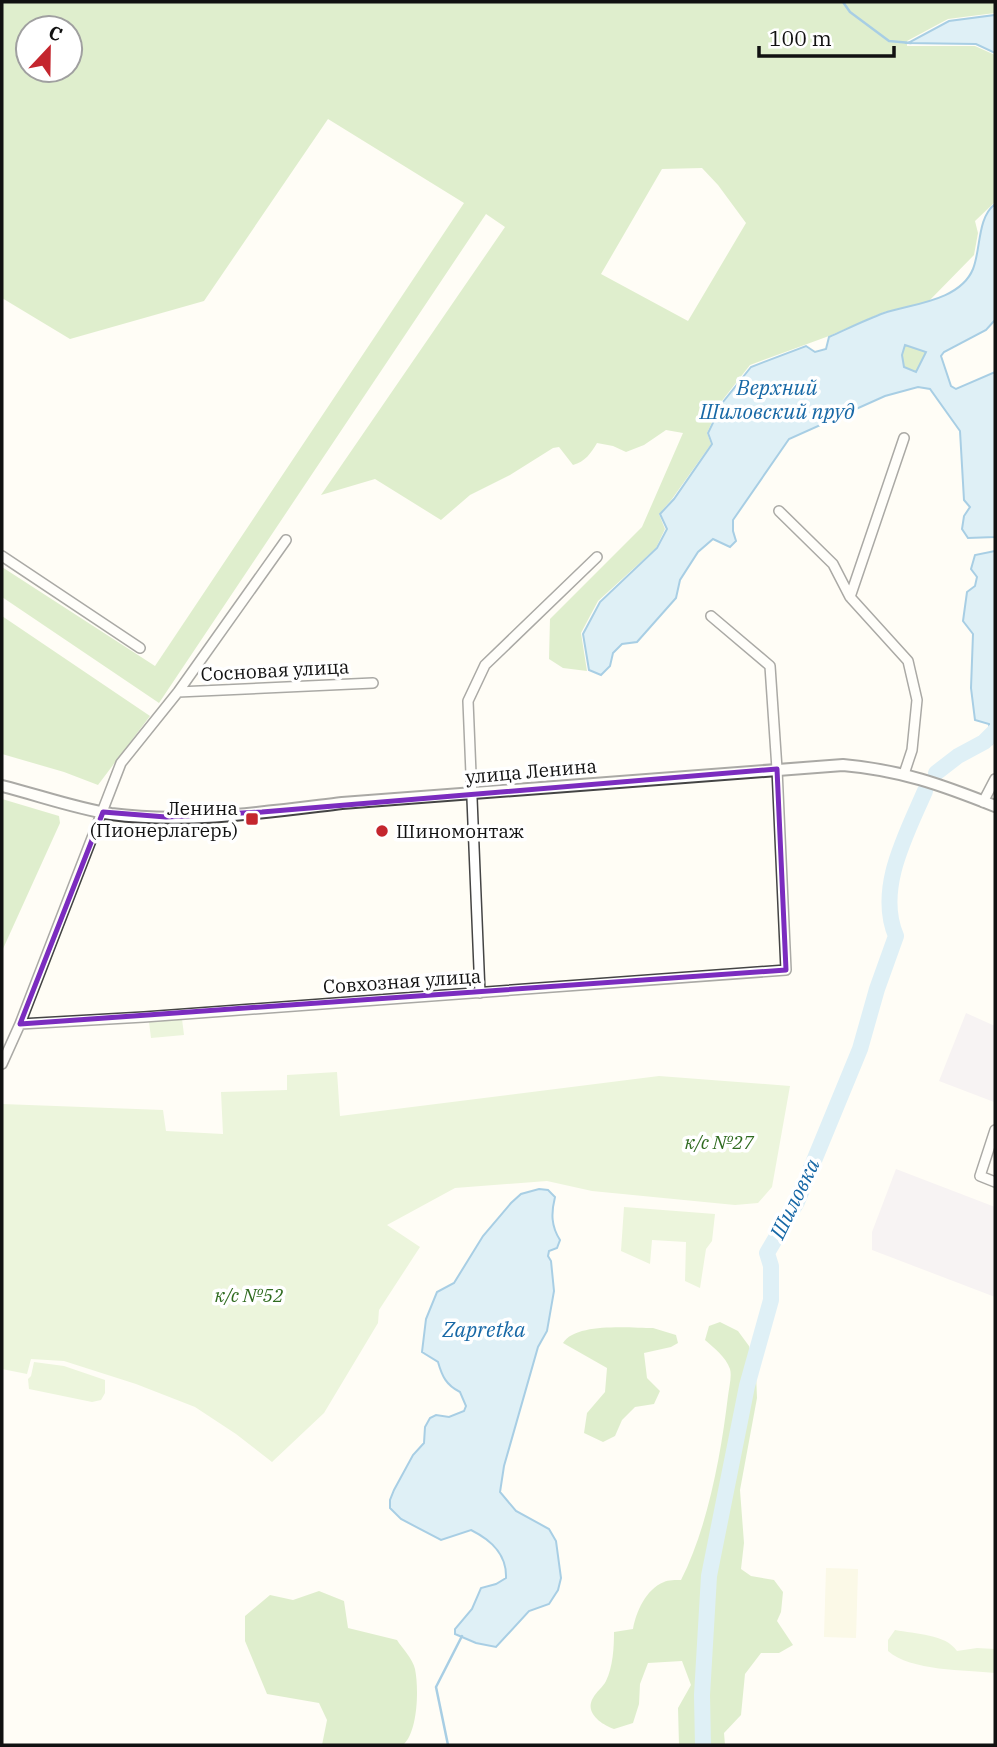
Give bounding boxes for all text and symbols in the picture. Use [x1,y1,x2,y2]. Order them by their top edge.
north arrow [14,14,84,84]
scale bar [759,14,894,58]
text: С [45,20,66,47]
text: 100 m [769,24,832,52]
water label: Верхний Шиловский пруд [698,373,855,425]
street label: Сосновая улица [200,654,350,686]
street label: улица Ленина [464,753,598,789]
place label: Ленина (Пионерлагерь) [90,796,238,842]
marker: Ленина (Пионерлагерь) [244,811,260,827]
place label: Шиномонтаж [396,819,524,843]
marker: Шиномонтаж [374,823,390,839]
street label: Совхозная улица [322,964,482,998]
park label: к/с №27 [685,1130,755,1154]
water label: Шиловка [762,1153,826,1244]
park label: к/с №52 [215,1283,283,1307]
water label: Zapretka [442,1315,526,1343]

